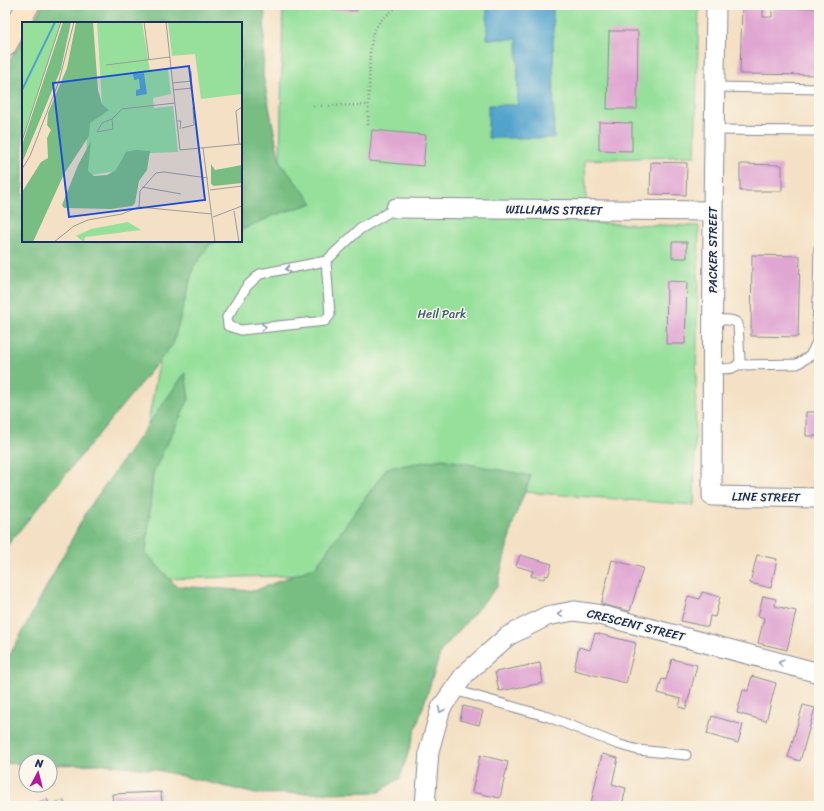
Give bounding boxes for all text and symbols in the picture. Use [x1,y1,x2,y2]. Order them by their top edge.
inset map [22,22,242,242]
street label: WILLIAMS STREET [505,198,604,222]
street label: PACKER STREET [702,206,724,293]
one-way arrow [285,264,291,272]
park label: Heil Park [418,303,466,325]
one-way arrow [261,323,268,332]
street label: LINE STREET [732,485,801,509]
street label: CRESCENT STREET [585,602,689,648]
one-way arrow [557,609,563,618]
one-way arrow [778,659,785,668]
one-way arrow [438,706,446,713]
north arrow [18,753,58,793]
text: N [33,754,44,774]

